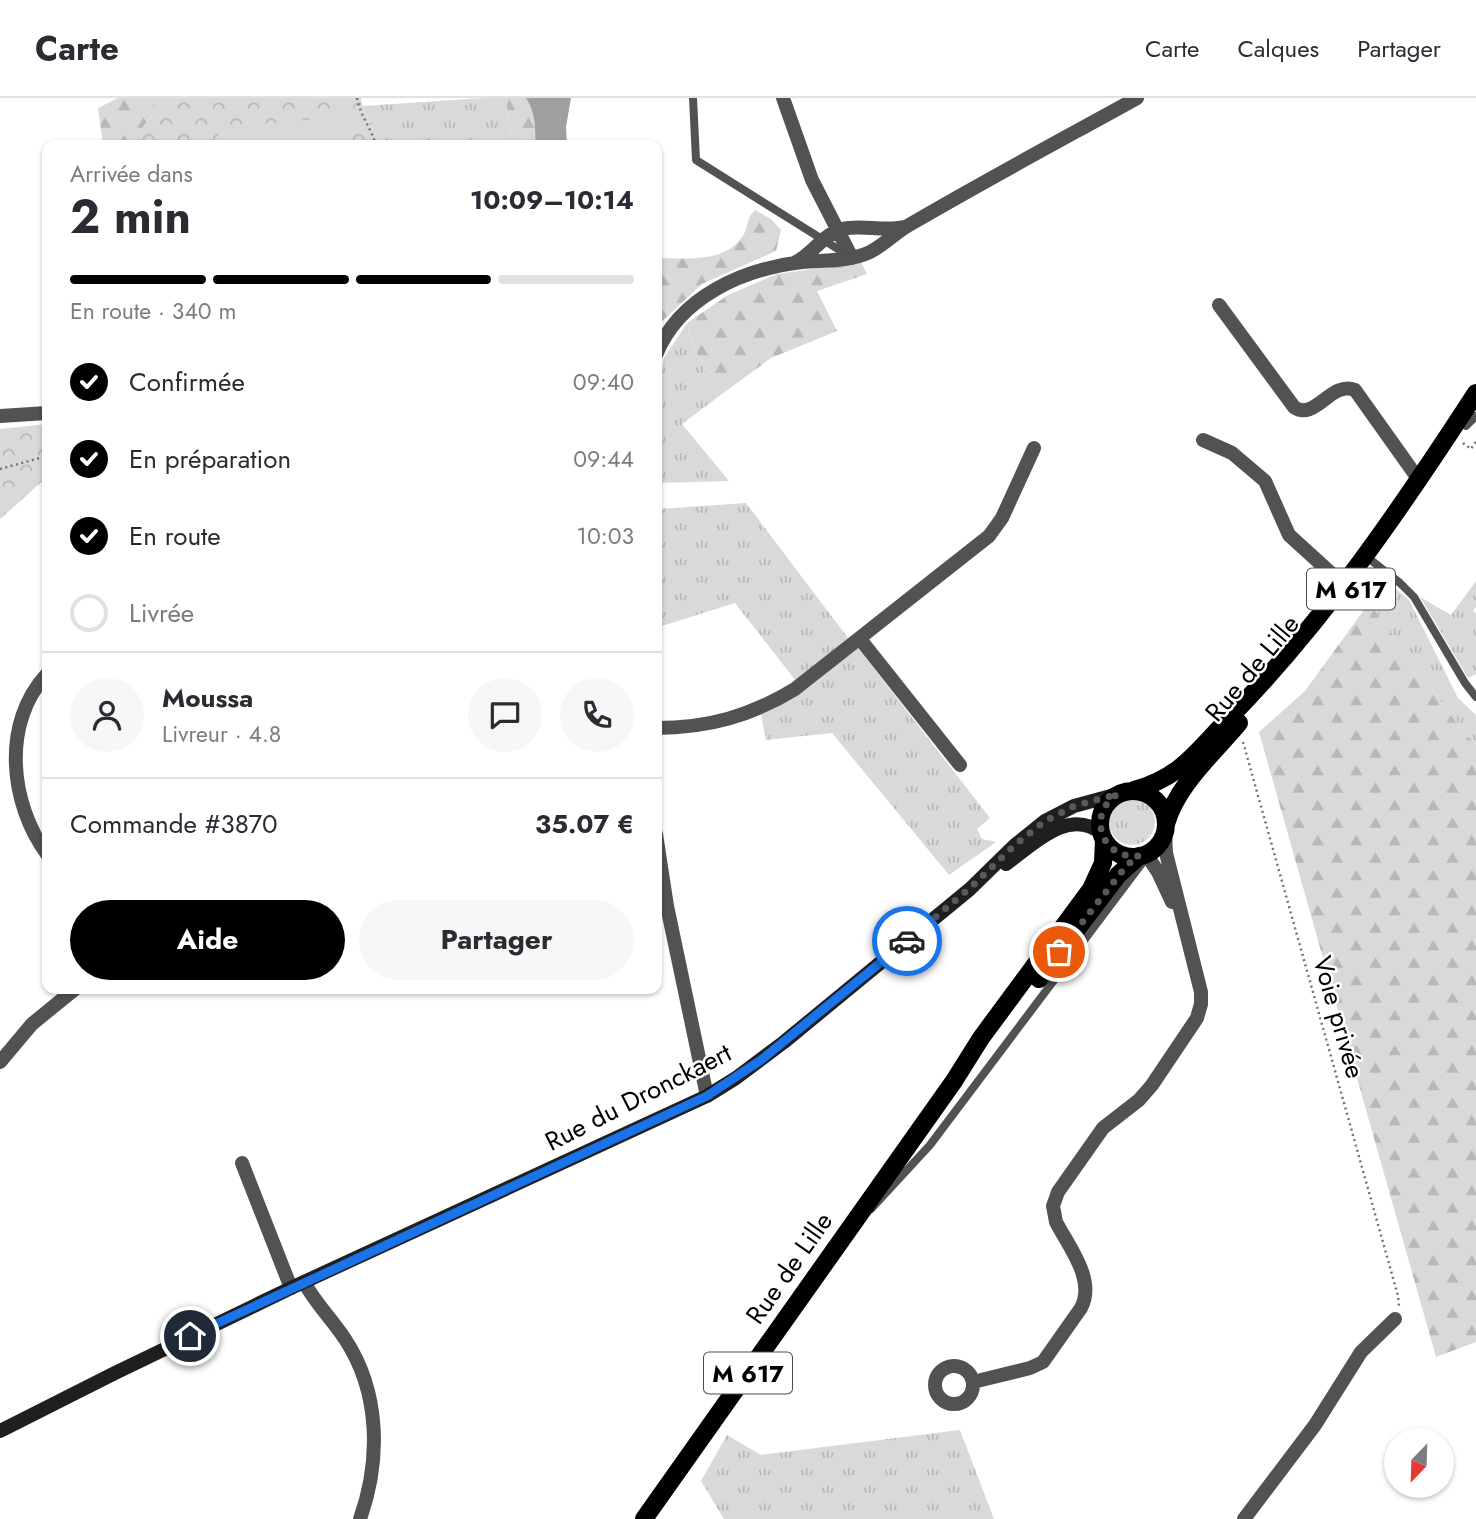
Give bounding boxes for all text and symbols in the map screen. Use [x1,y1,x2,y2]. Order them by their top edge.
text: Carte [35,25,119,72]
text: Carte [1145,31,1199,66]
text: Calques [1237,31,1319,66]
text: Partager [1357,31,1441,66]
text: Arrivée dans [70,157,193,191]
text: 10:09–10:14 [470,181,634,219]
text: 2 min [70,184,191,250]
text: En route · 340 m [70,294,236,328]
icon: check [70,363,108,401]
text: Confirmée [129,363,245,401]
text: 09:40 [573,365,634,399]
icon: check [70,440,108,478]
text: En préparation [129,440,291,478]
text: 09:44 [573,442,634,476]
icon: check [70,517,108,555]
text: En route [129,517,221,555]
text: 10:03 [577,519,634,553]
road number: M 617 [1307,568,1395,610]
text: Livrée [129,594,194,632]
street label: Rue de Lille [1196,606,1308,730]
button: person [70,678,144,752]
button: chat [468,678,542,752]
button: phone [560,678,634,752]
text: Moussa [162,679,253,717]
text: Livreur · 4.8 [162,717,281,751]
text: Commande #3870 [70,805,278,843]
text: 35.07 € [535,805,634,843]
button: Aide [70,900,345,980]
button: Partager [359,900,634,980]
courier [872,906,942,976]
icon: car [888,922,926,960]
pin [1029,922,1089,982]
icon: bag [1040,933,1078,971]
street label: Voie privée [1303,951,1375,1083]
street label: Rue du Dronckaert [538,1033,738,1160]
street label: Rue de Lille [736,1204,842,1332]
pin [160,1306,220,1366]
icon: home [171,1317,209,1355]
road number: M 617 [704,1352,792,1394]
north arrow [1384,1428,1454,1498]
map controls [1384,1428,1454,1498]

